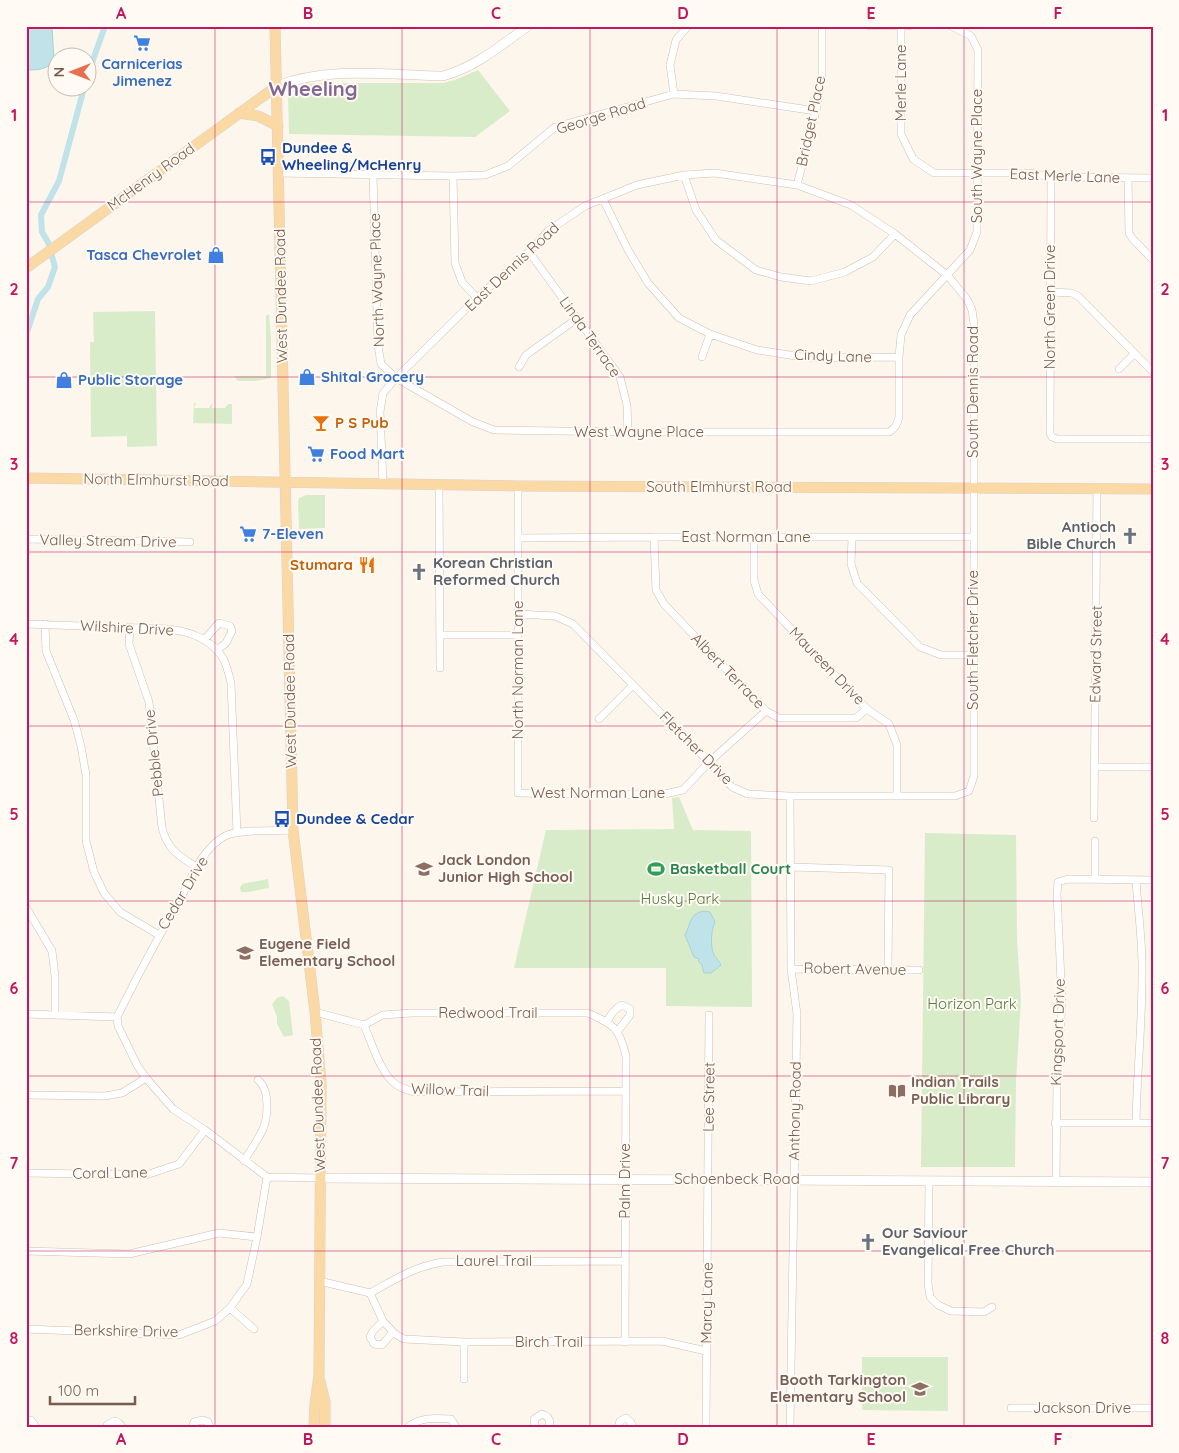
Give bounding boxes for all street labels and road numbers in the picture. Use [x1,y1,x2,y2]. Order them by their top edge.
street label: Merle Lane [891,45,910,121]
street label: Bridget Place [792,74,829,168]
street label: South Wayne Place [967,89,986,223]
street label: George Road [554,93,648,138]
street label: McHenry Road [103,138,198,215]
street label: East Merle Lane [1009,164,1121,187]
street label: North Wayne Place [365,213,388,348]
street label: East Dennis Road [461,218,563,315]
street label: West Dundee Road [270,229,291,363]
street label: North Green Drive [1040,244,1059,370]
street label: Linda Terrace [556,293,625,381]
street label: South Dennis Road [963,326,982,458]
street label: Cindy Lane [794,345,872,366]
street label: West Wayne Place [574,422,704,441]
street label: North Elmhurst Road [83,469,229,490]
street label: South Elmhurst Road [646,477,792,496]
street label: East Norman Lane [681,527,811,546]
street label: Valley Stream Drive [39,530,177,551]
street label: South Fletcher Drive [963,570,982,710]
street label: North Norman Lane [508,601,527,739]
street label: Edward Street [1085,605,1106,703]
street label: Wilshire Drive [80,616,174,639]
street label: Maureen Drive [785,623,869,709]
street label: Albert Terrace [687,629,769,713]
street label: West Dundee Road [279,634,300,768]
street label: Fletcher Drive [656,707,737,788]
street label: Pebble Drive [139,709,168,798]
street label: West Norman Lane [531,783,665,802]
street label: Cedar Drive [153,853,212,933]
street label: Robert Avenue [803,958,907,979]
street label: Kingsport Drive [1046,978,1069,1086]
street label: Redwood Trail [438,1003,538,1022]
street label: West Dundee Road [306,1038,329,1172]
street label: Anthony Road [784,1061,805,1161]
street label: Lee Street [698,1062,719,1132]
street label: Willow Trail [411,1079,490,1100]
street label: Palm Drive [615,1143,634,1219]
street label: Coral Lane [72,1162,148,1183]
street label: Schoenbeck Road [674,1169,800,1188]
street label: Laurel Trail [456,1251,532,1270]
street label: Marcy Lane [696,1262,717,1344]
street label: Berkshire Drive [73,1320,179,1341]
street label: Birch Trail [515,1332,583,1351]
street label: Jackson Drive [1033,1398,1131,1417]

